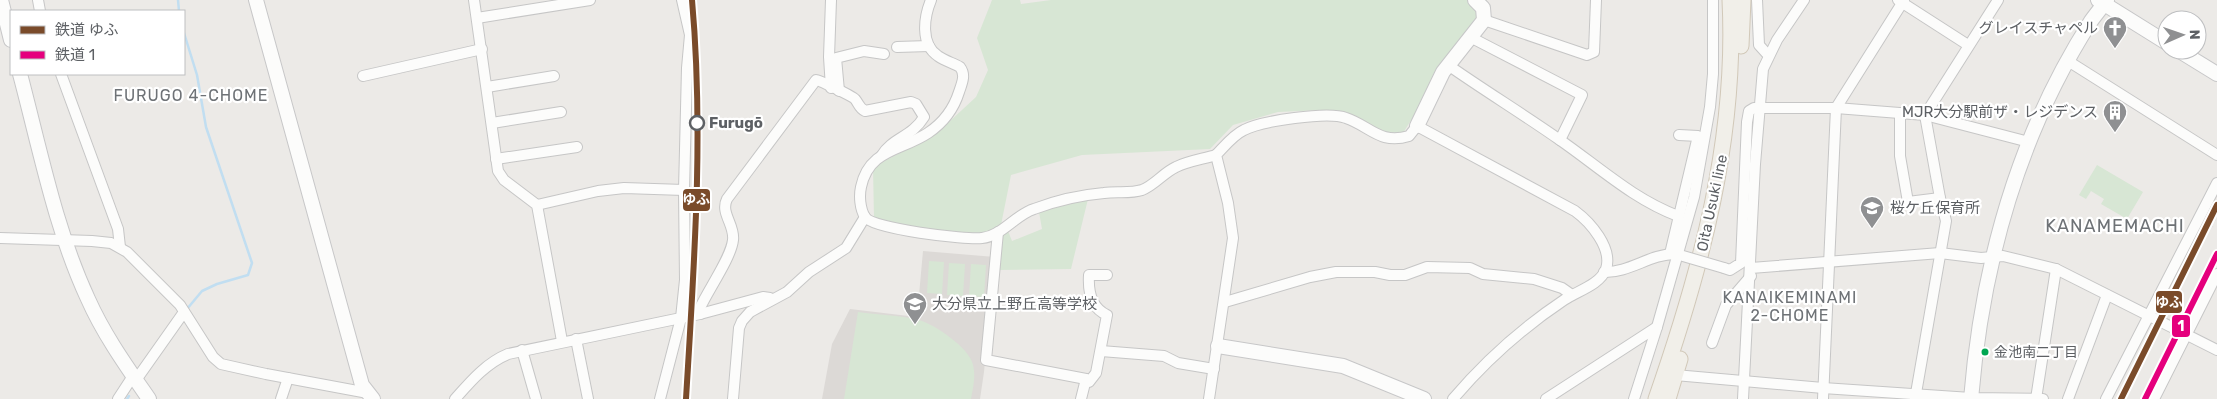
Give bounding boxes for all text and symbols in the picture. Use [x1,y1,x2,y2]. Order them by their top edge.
legend [10,10,185,75]
north arrow [2157,10,2207,60]
church icon: グレイスチャペル [2102,15,2128,49]
place label: グレイスチャペル [1979,19,2098,37]
text: 鉄道 ゆふ [55,21,118,39]
text: N [2186,29,2203,40]
text: 鉄道 1 [55,46,95,64]
district label: FURUGO 4-CHOME [114,86,268,105]
building icon: MJR大分駅前ザ・レジデンス [2102,99,2128,133]
place label: MJR大分駅前ザ・レジデンス [1902,103,2098,121]
place label: Furugō [709,114,763,132]
marker: Furugō [689,115,705,131]
street label: Oita Usuki line [1693,153,1731,253]
line badge: ゆふ [682,188,711,212]
text: ゆふ [682,191,710,208]
school or university icon: 桜ケ丘保育所 [1859,195,1885,229]
place label: 桜ケ丘保育所 [1890,199,1980,217]
district label: KANAMEMACHI [2045,215,2185,237]
district label: KANAIKEMINAMI 2-CHOME [1723,288,1857,325]
line badge: ゆふ [2155,290,2183,314]
school or university icon: 大分県立上野丘高等学校 [902,291,928,325]
text: ゆふ [2155,294,2183,311]
place label: 大分県立上野丘高等学校 [932,295,1097,313]
line badge: 1 [2171,314,2191,338]
text: 1 [2178,318,2185,335]
place label: 金池南二丁目 [1994,344,2078,361]
marker: 金池南二丁目 [1980,347,1990,357]

